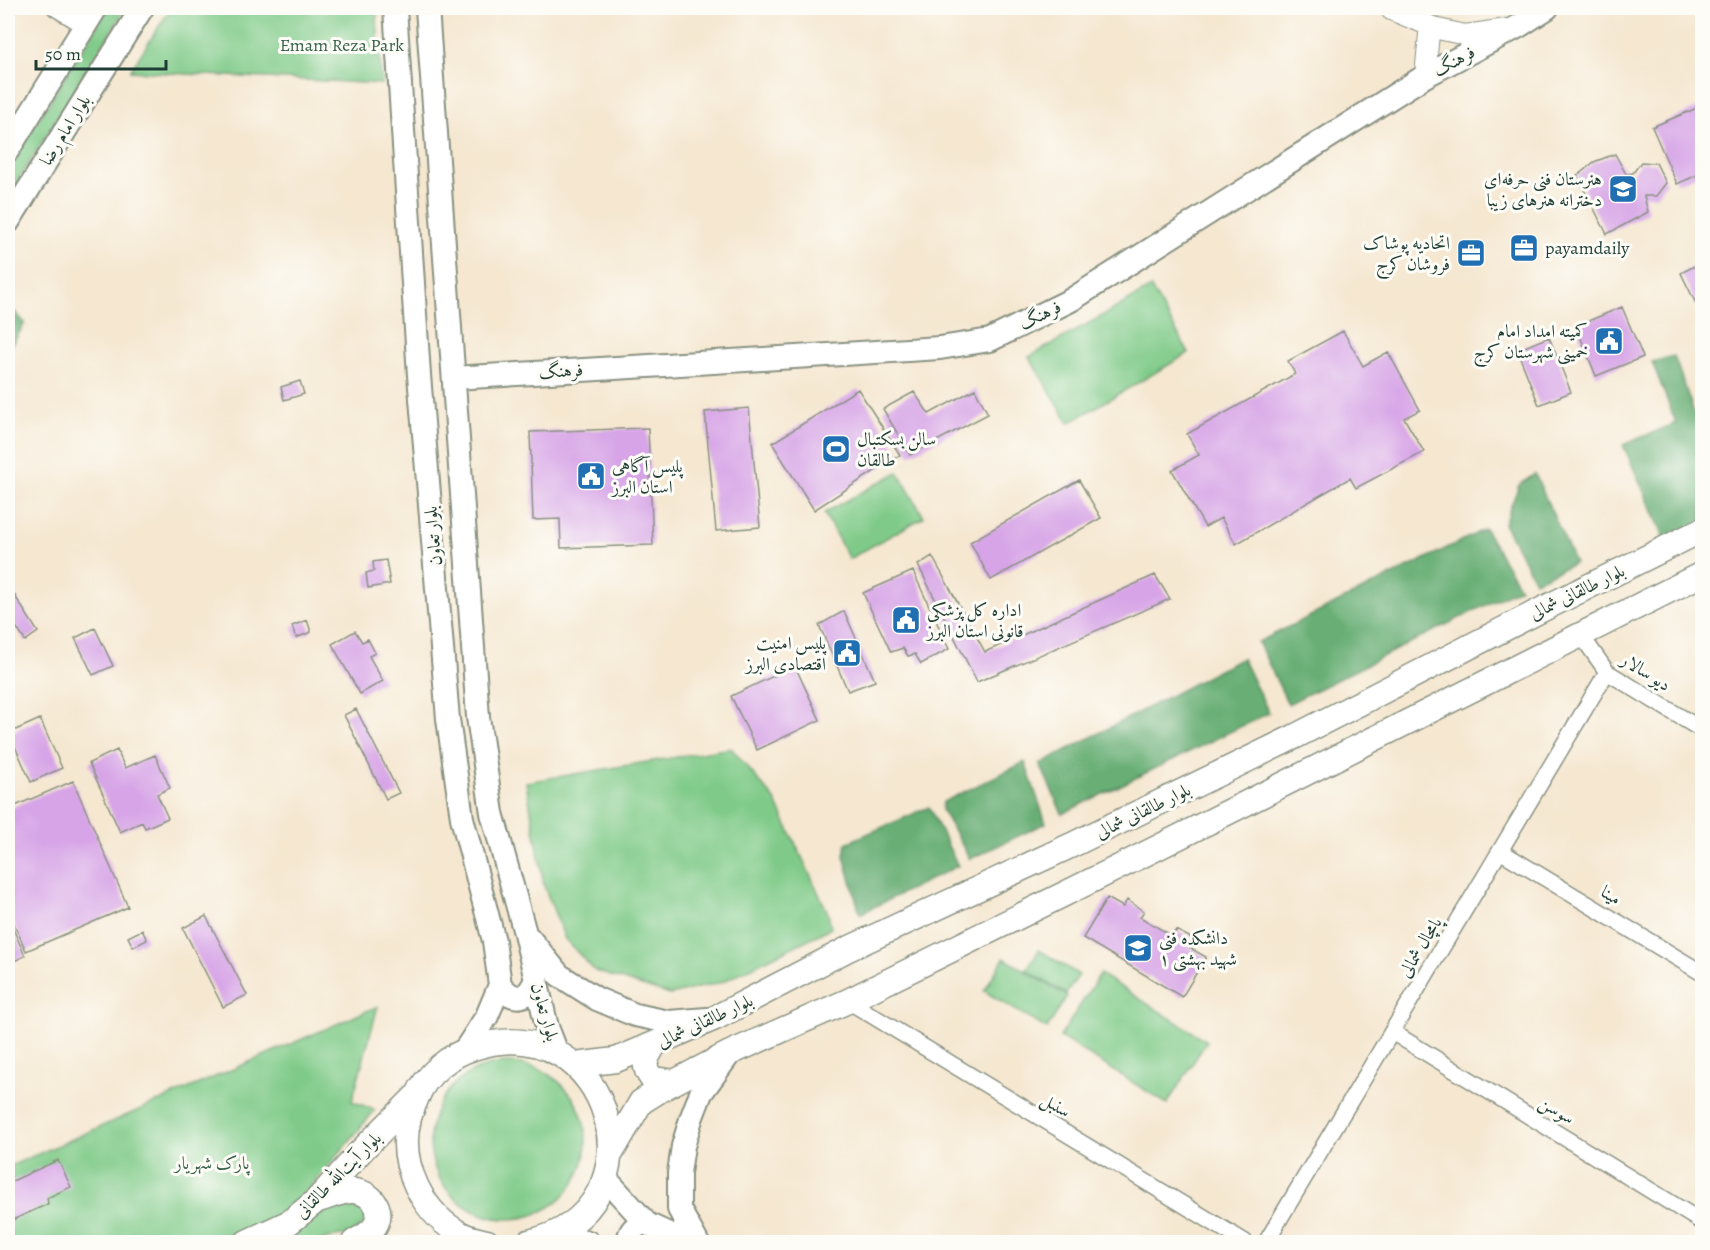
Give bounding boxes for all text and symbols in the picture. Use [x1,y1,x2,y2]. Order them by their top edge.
scale bar [36,33,166,71]
park label: Emam Reza Park [280,33,404,57]
street label: فرهنگ [1429,40,1479,82]
text: 50 m [45,42,81,66]
street label: بلوار امام رضا [34,90,99,172]
place label: هنرستان فنی حرفه‌ای دخترانه هنرهای زیبا [1484,167,1602,212]
school or university icon: هنرستان فنی حرفه‌ای دخترانه هنرهای زیبا [1607,173,1639,205]
place label: اتحادیه پوشاک فروشان کرج [1363,231,1450,280]
office icon: payamdaily [1508,232,1540,264]
place label: payamdaily [1545,236,1630,260]
office icon: اتحادیه پوشاک فروشان کرج [1455,237,1487,269]
street label: فرهنگ [1015,294,1065,336]
place label: کمیته امداد امام خمینی شهرستان کرج [1473,319,1588,368]
public building icon: کمیته امداد امام خمینی شهرستان کرج [1593,325,1625,357]
street label: فرهنگ [538,357,584,385]
place label: سالن بسکتبال طالقان [857,427,936,472]
sports icon: سالن بسکتبال طالقان [820,433,852,465]
place label: پلیس آگاهی استان البرز [610,454,684,499]
public building icon: پلیس آگاهی استان البرز [575,460,607,492]
street label: بلوار تعاون [418,505,448,567]
street label: بلوار طالقانی شمالی [1525,559,1629,625]
place label: اداره کل پزشکی قانونی استان البرز [925,598,1023,643]
public building icon: اداره کل پزشکی قانونی استان البرز [890,604,922,636]
place label: پلیس امنیت اقتصادی البرز [744,631,828,676]
public building icon: پلیس امنیت اقتصادی البرز [831,637,863,669]
street label: دیو سالار [1615,646,1675,697]
street label: بلوار طالقانی شمالی [1091,778,1195,844]
street label: مینا [1596,880,1626,910]
street label: پامچال شمالی [1393,911,1449,982]
place label: دانشکده فنی شهید بهشتی ۱ [1159,926,1237,972]
school or university icon: دانشکده فنی شهید بهشتی ۱ [1122,932,1154,964]
street label: بلوار تعاون [525,980,565,1044]
street label: بلوار طالقانی شمالی [653,988,757,1054]
street label: سنبل [1036,1087,1075,1124]
street label: سوسن [1535,1090,1579,1130]
street label: بلوار آیت‌الله طالقانی [288,1125,387,1224]
park label: پارک شهریار [173,1151,251,1176]

